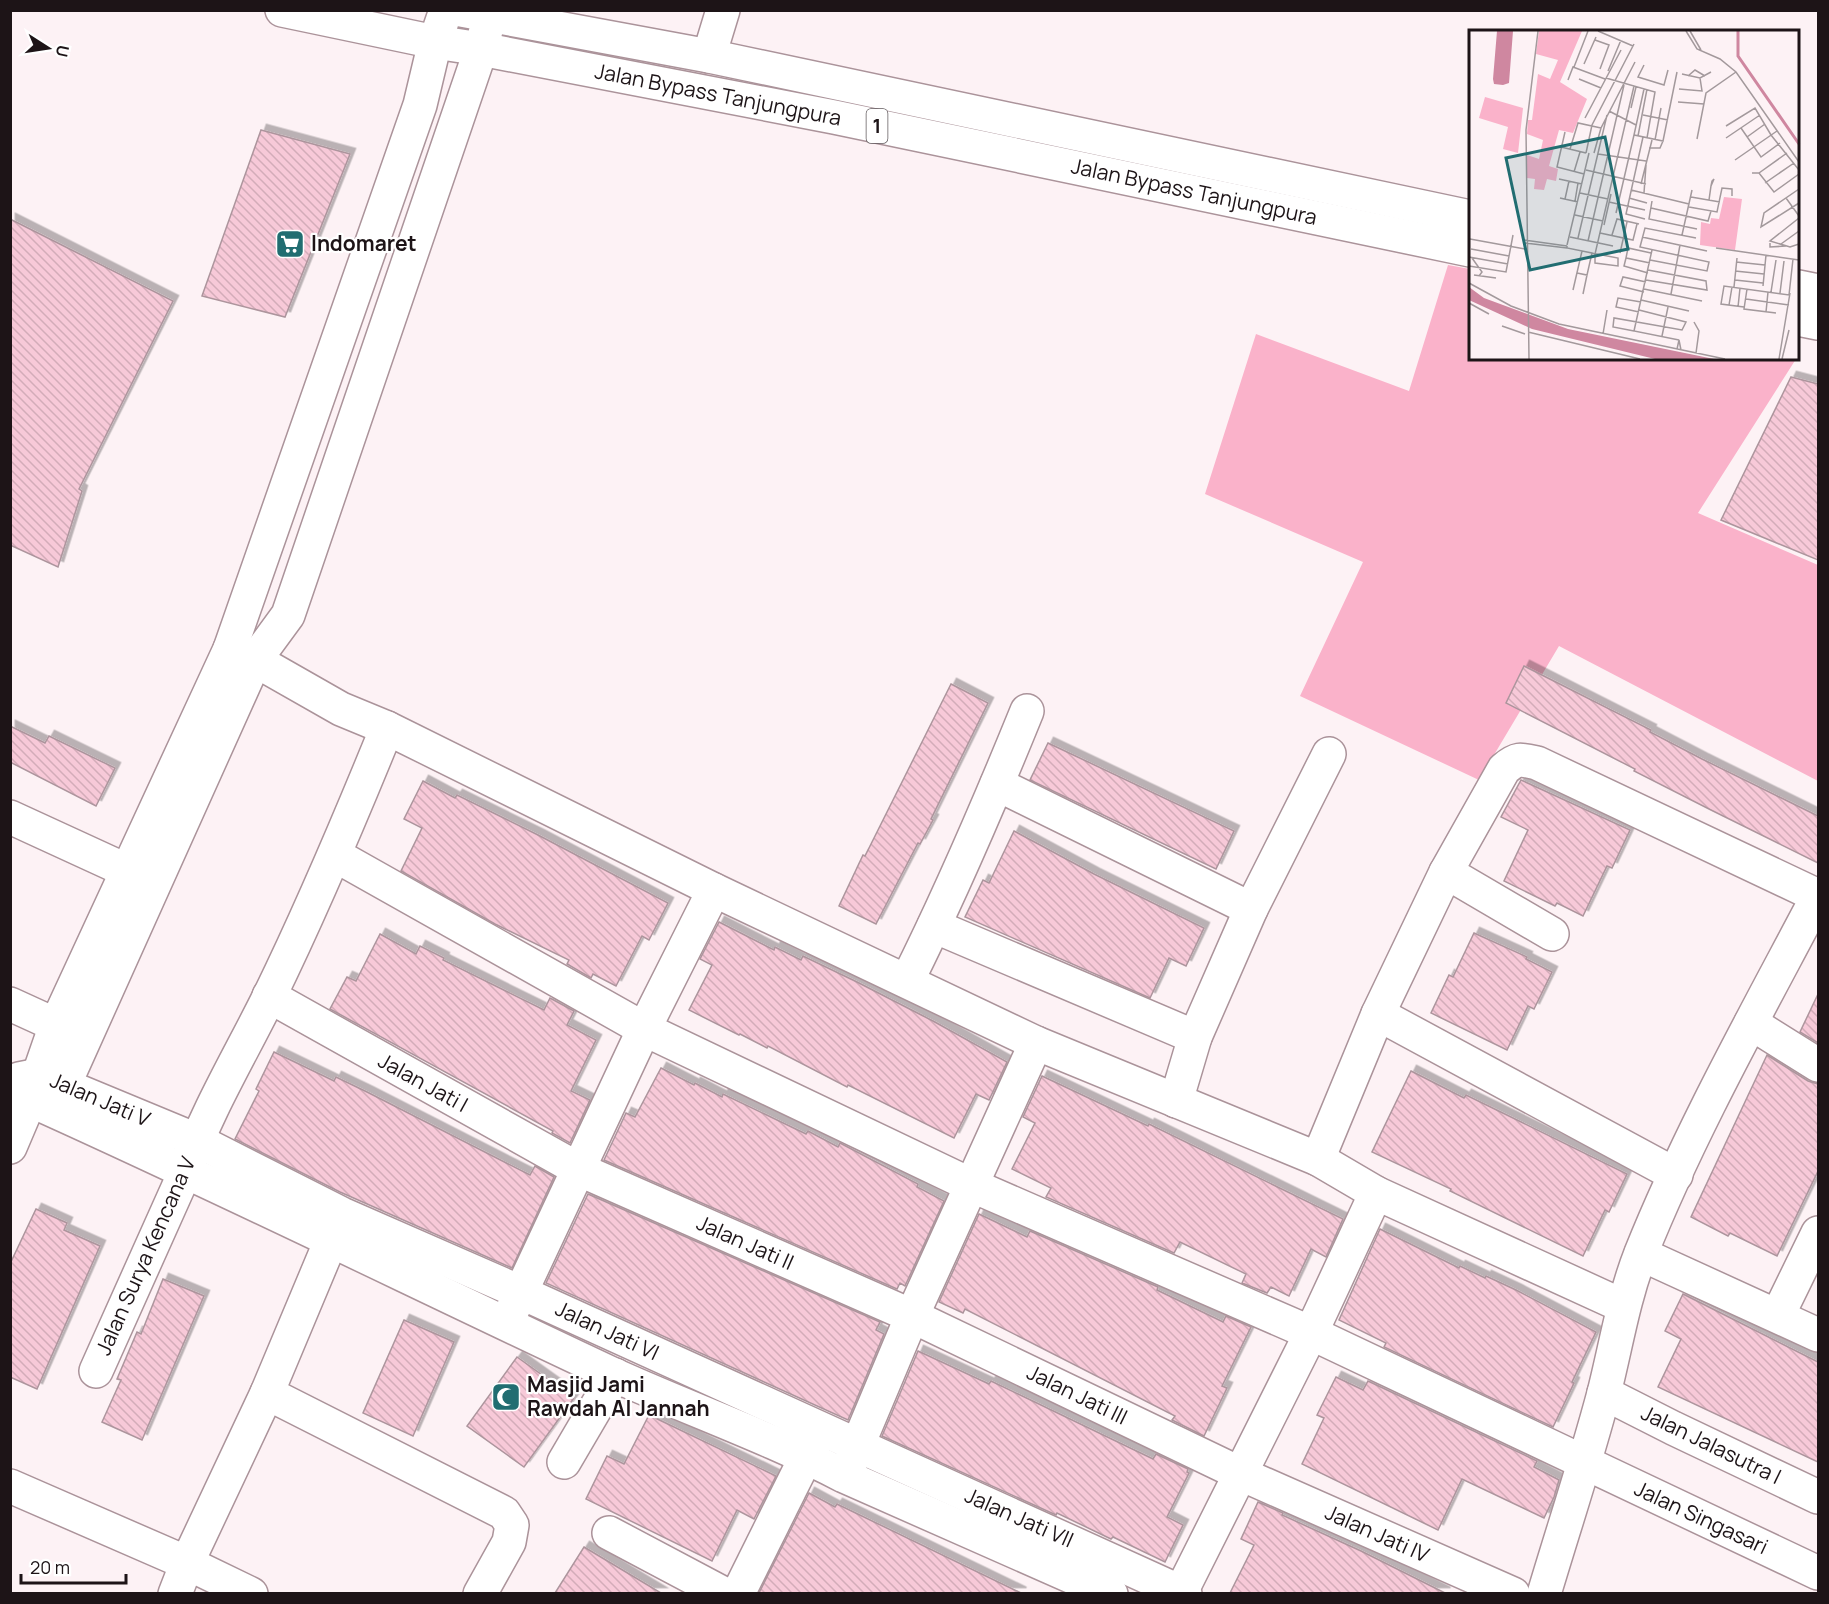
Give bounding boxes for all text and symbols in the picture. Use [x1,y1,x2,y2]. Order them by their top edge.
north arrow [18,18,78,78]
inset map [1469,30,1799,360]
text: U [51,43,75,59]
street label: Jalan Bypass Tanjungpura [593,56,844,132]
road number: 1 [866,109,888,143]
street label: Jalan Bypass Tanjungpura [1069,151,1320,231]
supermarket icon: Indomaret [274,228,306,260]
place label: Indomaret [311,229,417,257]
street label: Jalan Jati I [374,1046,473,1118]
street label: Jalan Jati V [46,1065,155,1133]
street label: Jalan Surya Kencana V [89,1152,202,1359]
street label: Jalan Jati II [692,1208,798,1276]
street label: Jalan Jati VI [551,1294,664,1366]
street label: Jalan Jati III [1023,1358,1132,1430]
place label: Masjid Jami Rawdah Al Jannah [527,1370,710,1422]
mosque icon: Masjid Jami Rawdah Al Jannah [490,1381,522,1413]
street label: Jalan Jalasutra I [1637,1398,1786,1490]
street label: Jalan Singasari [1630,1474,1773,1560]
street label: Jalan Jati VII [961,1481,1078,1553]
street label: Jalan Jati IV [1321,1498,1434,1569]
scale bar [21,1547,126,1585]
text: 20 m [30,1555,70,1579]

